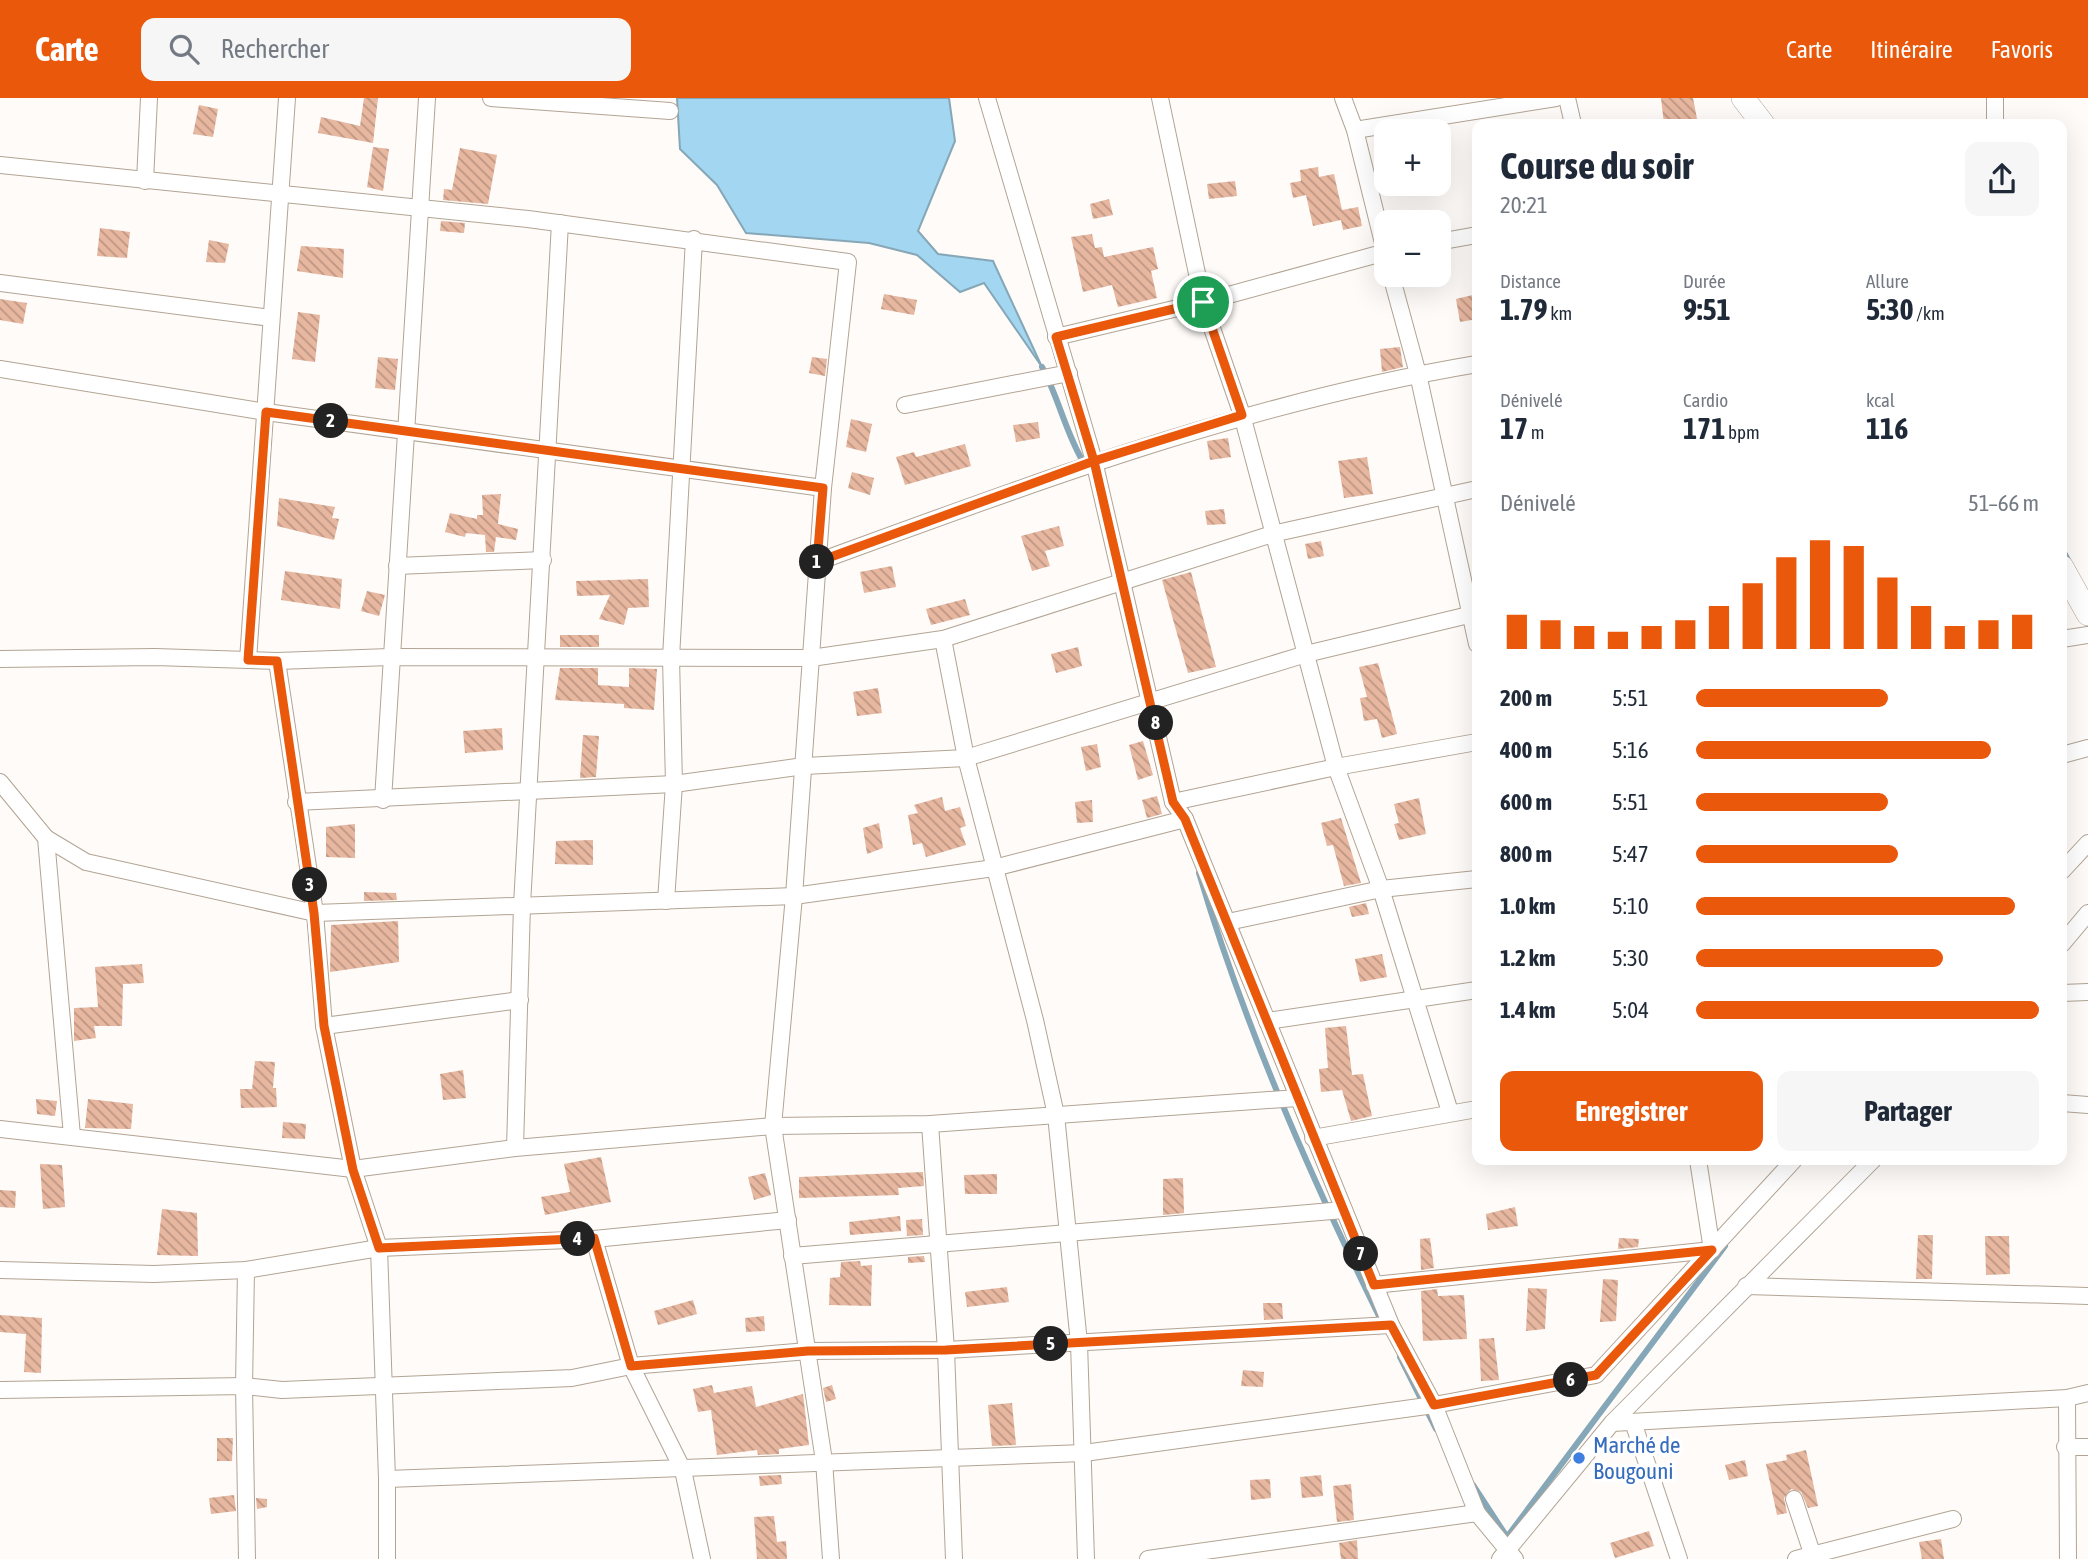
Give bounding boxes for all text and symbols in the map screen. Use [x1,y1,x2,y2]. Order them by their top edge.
search box [141,18,631,81]
text: Carte [35,30,99,68]
icon: search [165,30,203,68]
text: Rechercher [221,34,329,64]
text: Carte [1786,36,1832,63]
text: Itinéraire [1870,36,1953,63]
text: Favoris [1991,36,2053,63]
map controls [1374,119,1451,287]
button: + [1374,119,1451,196]
button: share [1965,142,2039,216]
text: Course du soir [1500,144,1693,187]
text: 20:21 [1500,192,1548,218]
button: − [1374,210,1451,287]
text: Distance [1500,270,1561,292]
text: Durée [1683,270,1726,292]
text: Allure [1866,270,1909,292]
pin [1173,272,1233,332]
icon: arrive [1184,283,1222,321]
text: 1.79 [1500,292,1548,326]
text: 9:51 [1683,292,1731,326]
text: 5:30 [1866,292,1914,326]
text: km [1548,302,1572,324]
text: /km [1914,302,1945,324]
text: Dénivelé [1500,389,1563,411]
text: Cardio [1683,389,1728,411]
text: kcal [1866,389,1895,411]
pin: 2 [314,404,348,438]
text: 2 [326,409,335,431]
text: 17 [1500,411,1528,445]
text: 171 [1683,411,1725,445]
text: 116 [1866,411,1908,445]
text: m [1528,421,1545,443]
text: bpm [1725,421,1760,443]
text: Dénivelé [1500,490,1576,516]
text: 51–66 m [1968,490,2039,516]
pin: 1 [800,545,834,580]
text: 1 [812,550,821,572]
text: 200 m [1500,685,1552,711]
text: 5:51 [1612,685,1649,711]
pin: 8 [1138,706,1174,740]
text: 8 [1151,711,1160,733]
text: 400 m [1500,737,1552,763]
text: 5:16 [1612,737,1649,763]
text: 600 m [1500,789,1552,815]
text: 5:51 [1612,789,1649,815]
text: 800 m [1500,841,1552,867]
text: 5:47 [1612,841,1649,867]
pin: 3 [292,868,328,902]
text: 3 [305,873,314,895]
text: 1.0 km [1500,893,1556,919]
text: 5:10 [1612,893,1649,919]
text: 1.2 km [1500,945,1556,971]
text: 5:30 [1612,945,1649,971]
text: 1.4 km [1500,997,1556,1023]
text: 5:04 [1612,997,1649,1023]
button: Enregistrer [1500,1071,1763,1151]
button: Partager [1777,1071,2039,1151]
pin: 4 [560,1222,596,1256]
text: 4 [573,1227,582,1249]
pin: 7 [1344,1236,1378,1272]
text: 7 [1356,1242,1365,1264]
pin: 5 [1034,1326,1068,1362]
text: 5 [1046,1332,1055,1354]
pin: 6 [1554,1362,1588,1398]
text: 6 [1566,1368,1575,1390]
place label: Marché de Bougouni [1593,1432,1681,1484]
marker: Marché de Bougouni [1571,1450,1587,1466]

